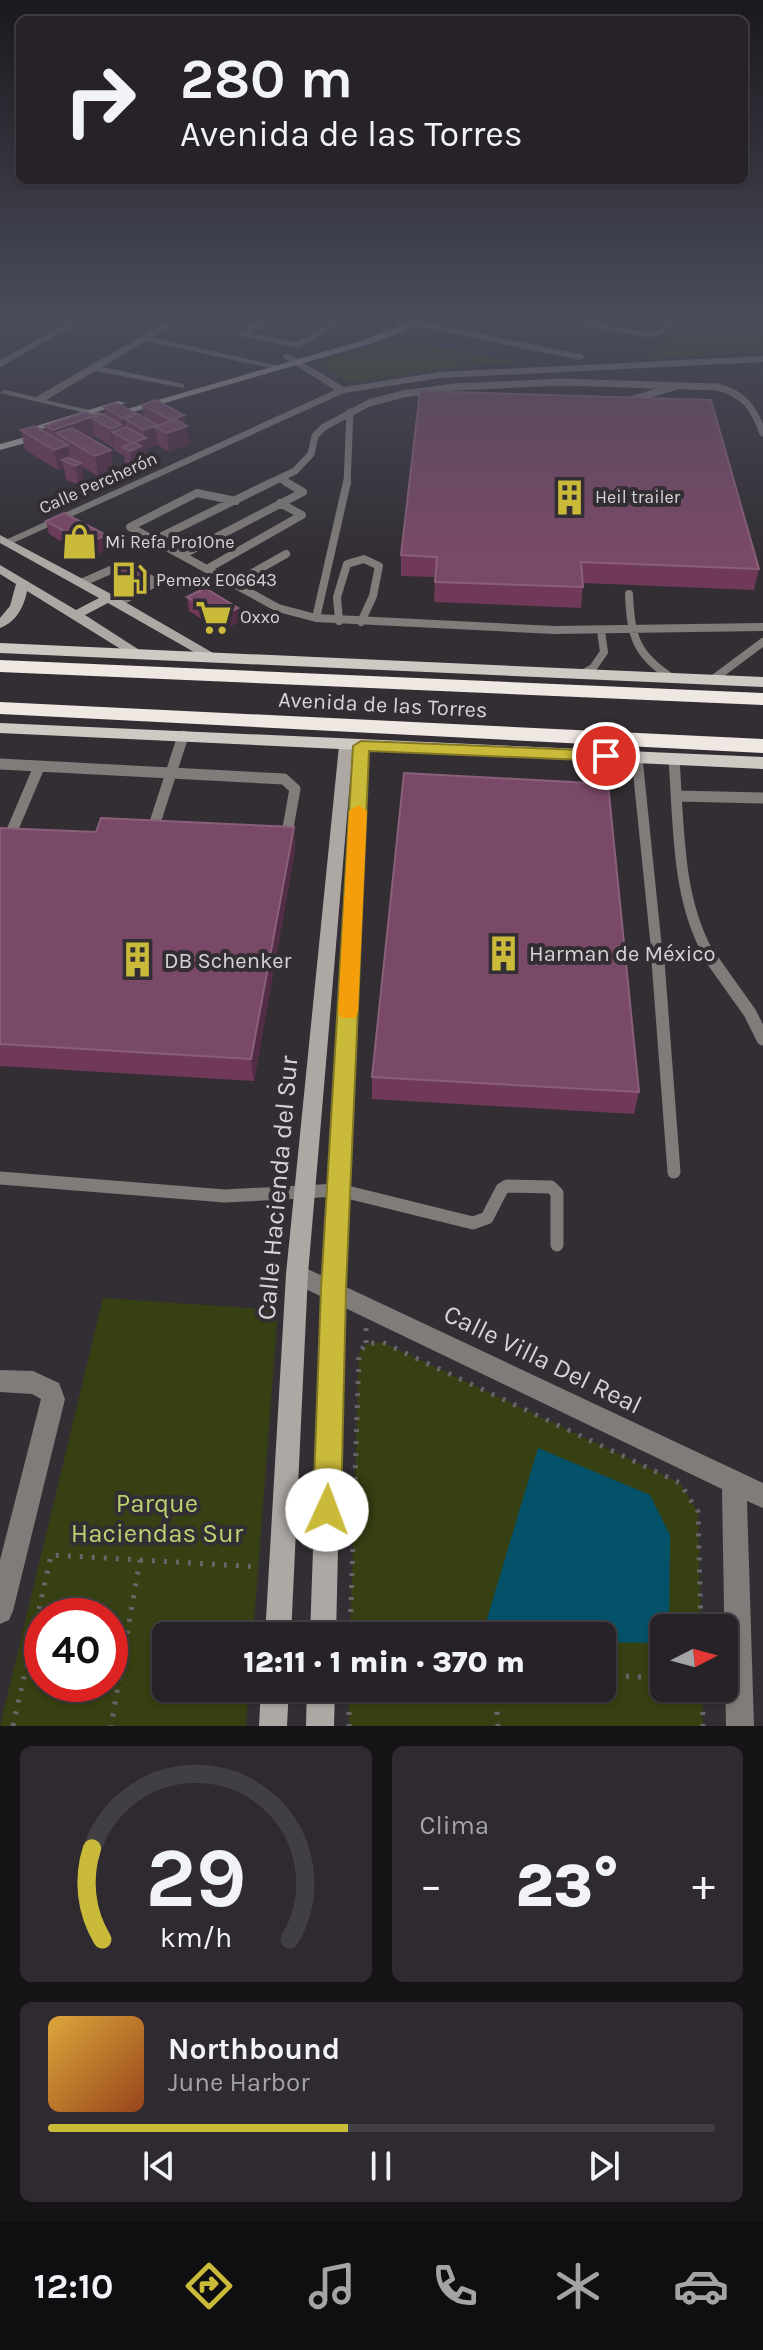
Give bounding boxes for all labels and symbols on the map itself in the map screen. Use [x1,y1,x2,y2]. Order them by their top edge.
street label: Calle Percherón [36,447,160,519]
building icon: Heil trailer [550,478,588,516]
place label: Heil trailer [595,486,681,508]
shop icon: Mi Refa Pro1One [60,523,98,561]
place label: Mi Refa Pro1One [105,531,234,553]
fuel station icon: Pemex E06643 [111,561,149,599]
place label: Pemex E06643 [156,569,277,591]
supermarket icon: Oxxo [195,598,233,636]
place label: Oxxo [240,606,280,628]
street label: Avenida de las Torres [278,687,488,723]
pin [572,722,640,790]
building icon: Harman de México [484,934,522,972]
building icon: DB Schenker [119,941,157,979]
place label: Harman de México [529,941,716,967]
place label: DB Schenker [164,948,292,974]
street label: Calle Hacienda del Sur [251,1054,305,1321]
street label: Calle Villa Del Real [439,1298,647,1421]
position arrow [285,1468,369,1552]
park label: Parque Haciendas Sur [71,1488,244,1549]
speed limit sign: 40 [24,1598,128,1702]
north arrow [650,1614,738,1702]

